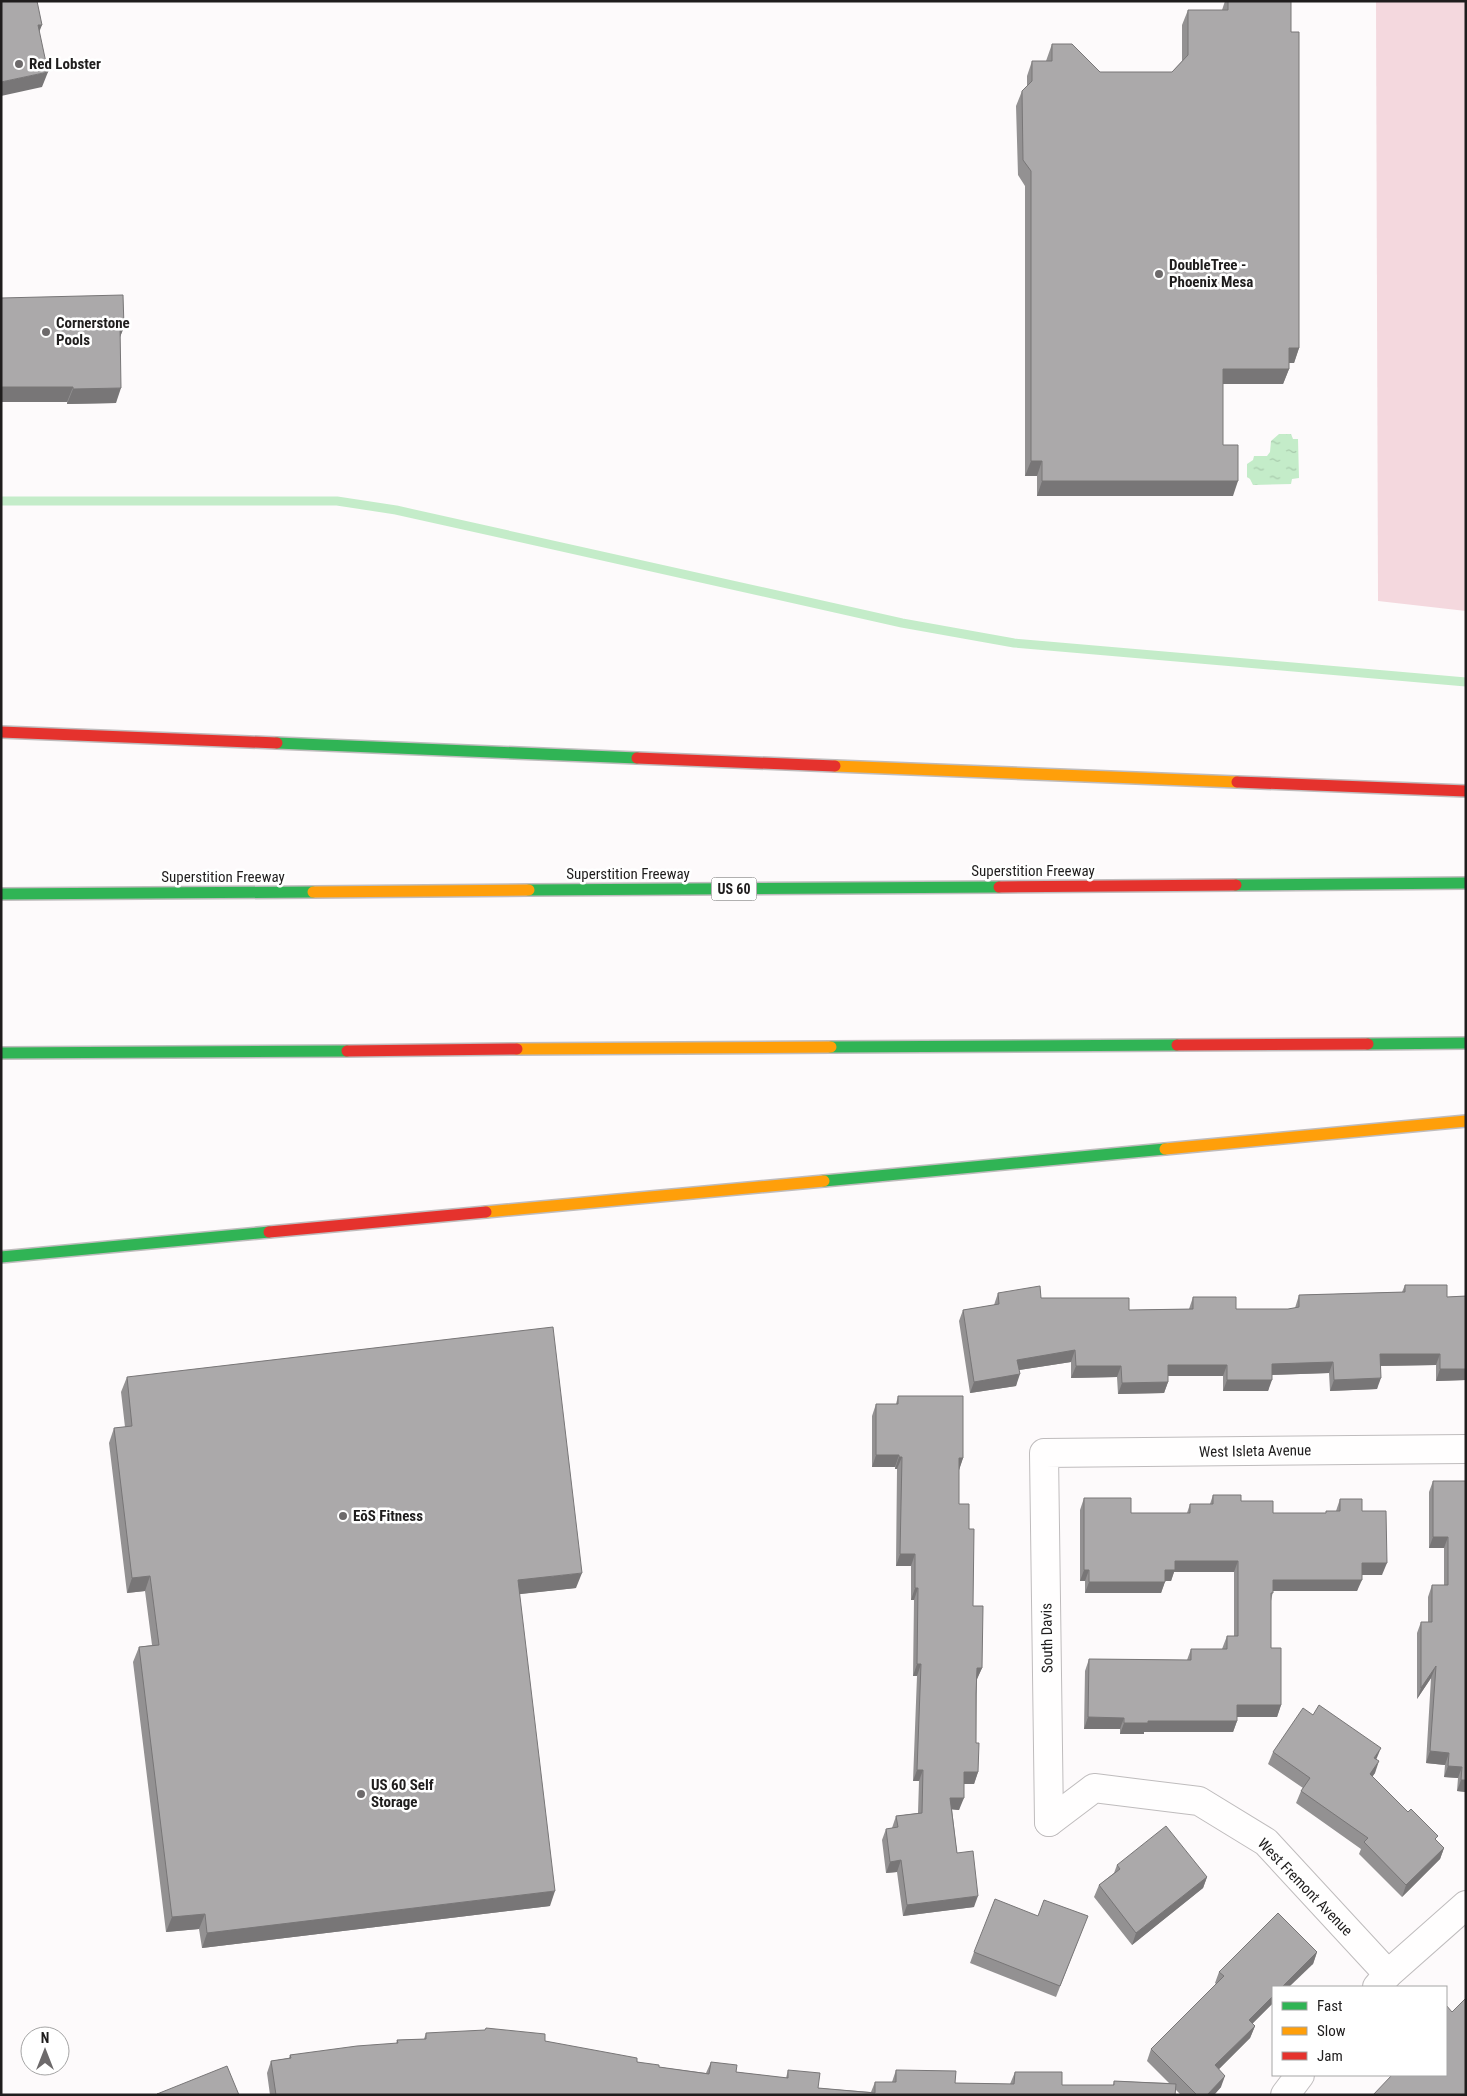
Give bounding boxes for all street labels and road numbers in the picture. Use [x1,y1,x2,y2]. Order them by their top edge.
street label: Superstition Freeway [971,862,1095,880]
street label: Superstition Freeway [566,865,690,883]
street label: Superstition Freeway [161,868,285,886]
road number: US 60 [712,878,756,901]
street label: West Isleta Avenue [1199,1441,1311,1461]
street label: South Davis [1037,1603,1057,1673]
street label: West Fremont Avenue [1254,1834,1356,1940]

